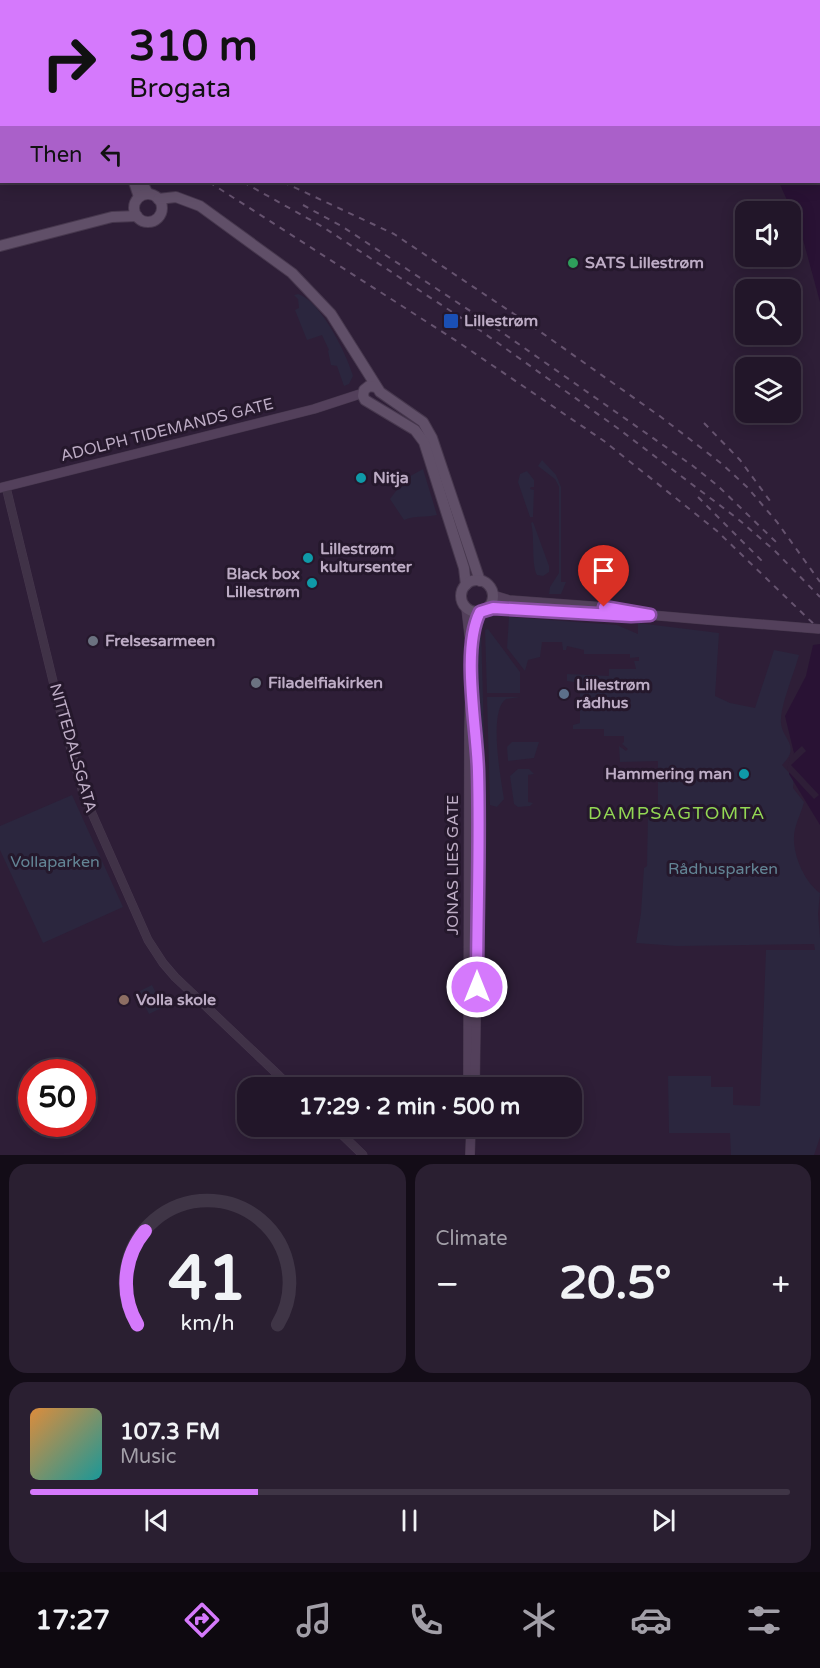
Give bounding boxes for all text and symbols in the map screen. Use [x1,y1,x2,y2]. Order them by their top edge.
text: 310 m [129,21,258,72]
icon: right [30,24,108,102]
text: Brogata [129,72,231,105]
icon: left [95,138,128,171]
text: Then [30,142,83,168]
map controls [735,201,801,423]
button: sound [735,201,801,267]
place label: SATS Lillestrøm [585,253,704,273]
marker: SATS Lillestrøm [566,256,580,270]
button: search [735,279,801,345]
place label: Lillestrøm [464,311,538,331]
marker: Lillestrøm [442,312,460,330]
button: layers [735,357,801,423]
street label: ADOLPH TIDEMANDS GATE [58,394,276,466]
place label: Nitja [373,468,409,488]
marker: Nitja [354,471,368,485]
place label: Lillestrøm kultursenter [320,539,413,577]
pin [578,545,629,607]
marker: Lillestrøm kultursenter [301,551,315,565]
icon: arrive [587,554,620,587]
place label: Black box Lillestrøm [226,564,300,602]
marker: Black box Lillestrøm [305,576,319,590]
place label: Frelsesarmeen [105,631,215,651]
marker: Frelsesarmeen [86,634,100,648]
place label: Filadelfiakirken [268,673,383,693]
place label: Lillestrøm rådhus [576,675,650,713]
marker: Filadelfiakirken [249,676,263,690]
street label: NITTEDALSGATA [45,681,101,815]
marker: Lillestrøm rådhus [557,687,571,701]
place label: Hammering man [605,764,732,784]
marker: Hammering man [737,767,751,781]
street label: JONAS LIES GATE [443,795,463,935]
district label: DAMPSAGTOMTA [588,802,766,824]
park label: Vollaparken [10,852,100,872]
park label: Rådhusparken [668,859,778,879]
position arrow [445,955,509,1019]
place label: Volla skole [136,990,216,1010]
marker: Volla skole [117,993,131,1007]
speed limit sign: 50 [18,1059,96,1137]
text: 17:29 · 2 min · 500 m [299,1094,520,1120]
text: Climate [436,1227,508,1251]
text: 41 [168,1242,246,1317]
text: 20.5° [559,1257,672,1311]
text: − [436,1265,459,1304]
text: + [771,1265,790,1304]
text: km/h [180,1311,234,1337]
text: 107.3 FM [120,1419,220,1445]
text: Music [120,1445,176,1469]
icon: previous [140,1504,173,1537]
icon: pause [393,1504,426,1537]
icon: next [647,1504,680,1537]
icon: directions [181,1599,223,1641]
icon: music [293,1599,335,1641]
icon: phone [405,1599,447,1641]
icon: climate [518,1599,560,1641]
icon: car [630,1599,672,1641]
icon: filters [743,1599,785,1641]
text: 17:27 [35,1604,110,1637]

